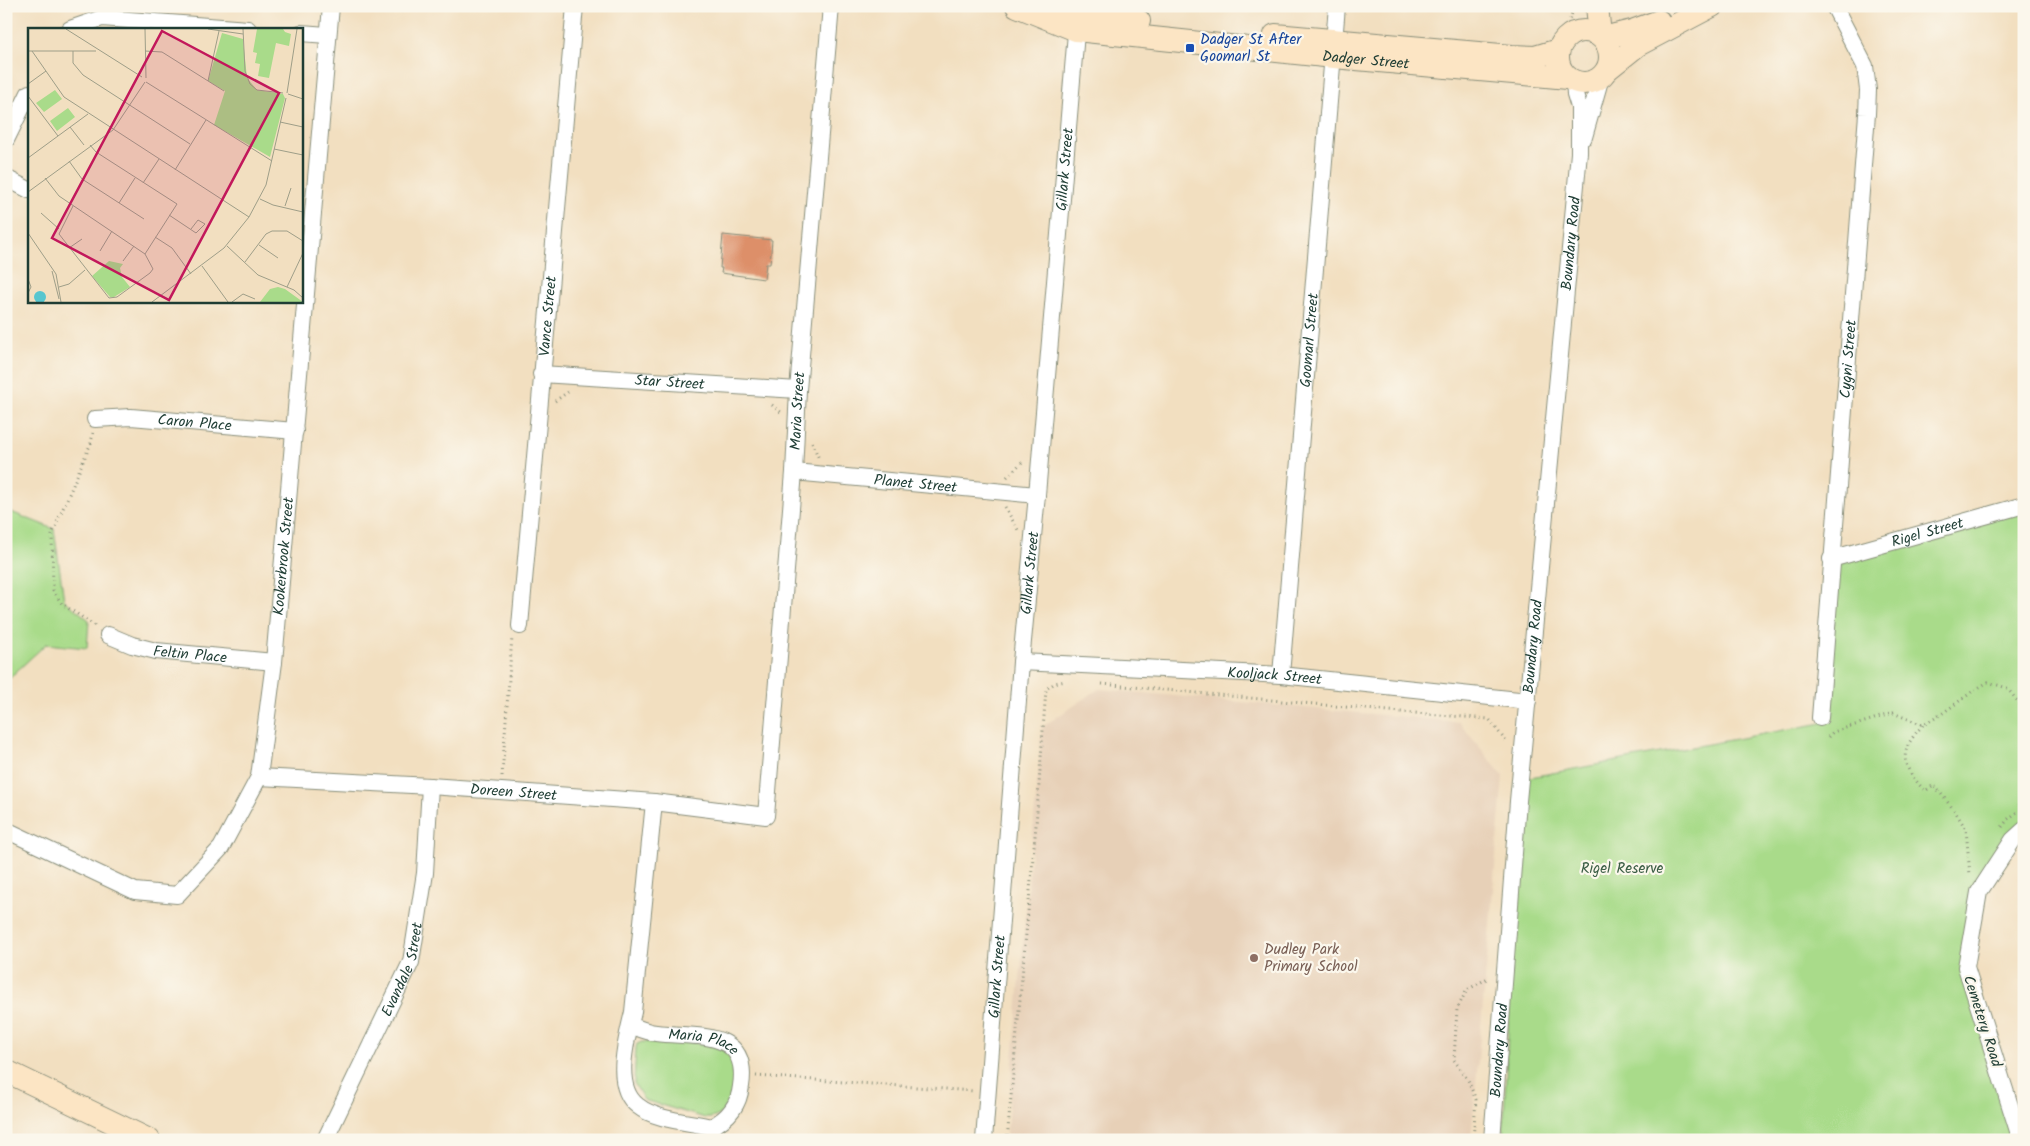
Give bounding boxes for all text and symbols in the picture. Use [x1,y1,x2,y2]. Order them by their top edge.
inset map [28,28,302,302]
place label: Dadger St After Goomarl St [1200,28,1302,69]
marker: Dadger St After Goomarl St [1184,42,1196,54]
street label: Dadger Street [1321,45,1410,77]
street label: Gillark Street [1050,127,1081,212]
street label: Boundary Road [1555,195,1588,292]
street label: Vance Street [533,275,564,358]
street label: Goomarl Street [1294,292,1326,388]
street label: Cygni Street [1834,319,1864,399]
street label: Star Street [634,369,706,397]
street label: Maria Street [784,371,813,451]
street label: Caron Place [157,408,233,439]
street label: Planet Street [873,469,958,500]
street label: Kookerbrook Street [267,496,301,617]
street label: Rigel Street [1889,511,1967,555]
street label: Gillark Street [1015,530,1046,616]
street label: Boundary Road [1517,598,1550,695]
street label: Feltin Place [152,640,228,671]
street label: Kooljack Street [1227,661,1323,692]
street label: Doreen Street [469,778,558,808]
park label: Rigel Reserve [1581,857,1664,881]
street label: Evandale Street [375,921,430,1021]
street label: Gillark Street [982,934,1013,1019]
place label: Dudley Park Primary School [1264,938,1358,979]
marker: Dudley Park Primary School [1248,952,1260,964]
street label: Cemetery Road [1956,972,2008,1071]
street label: Boundary Road [1484,1002,1515,1098]
street label: Maria Place [668,1023,745,1061]

